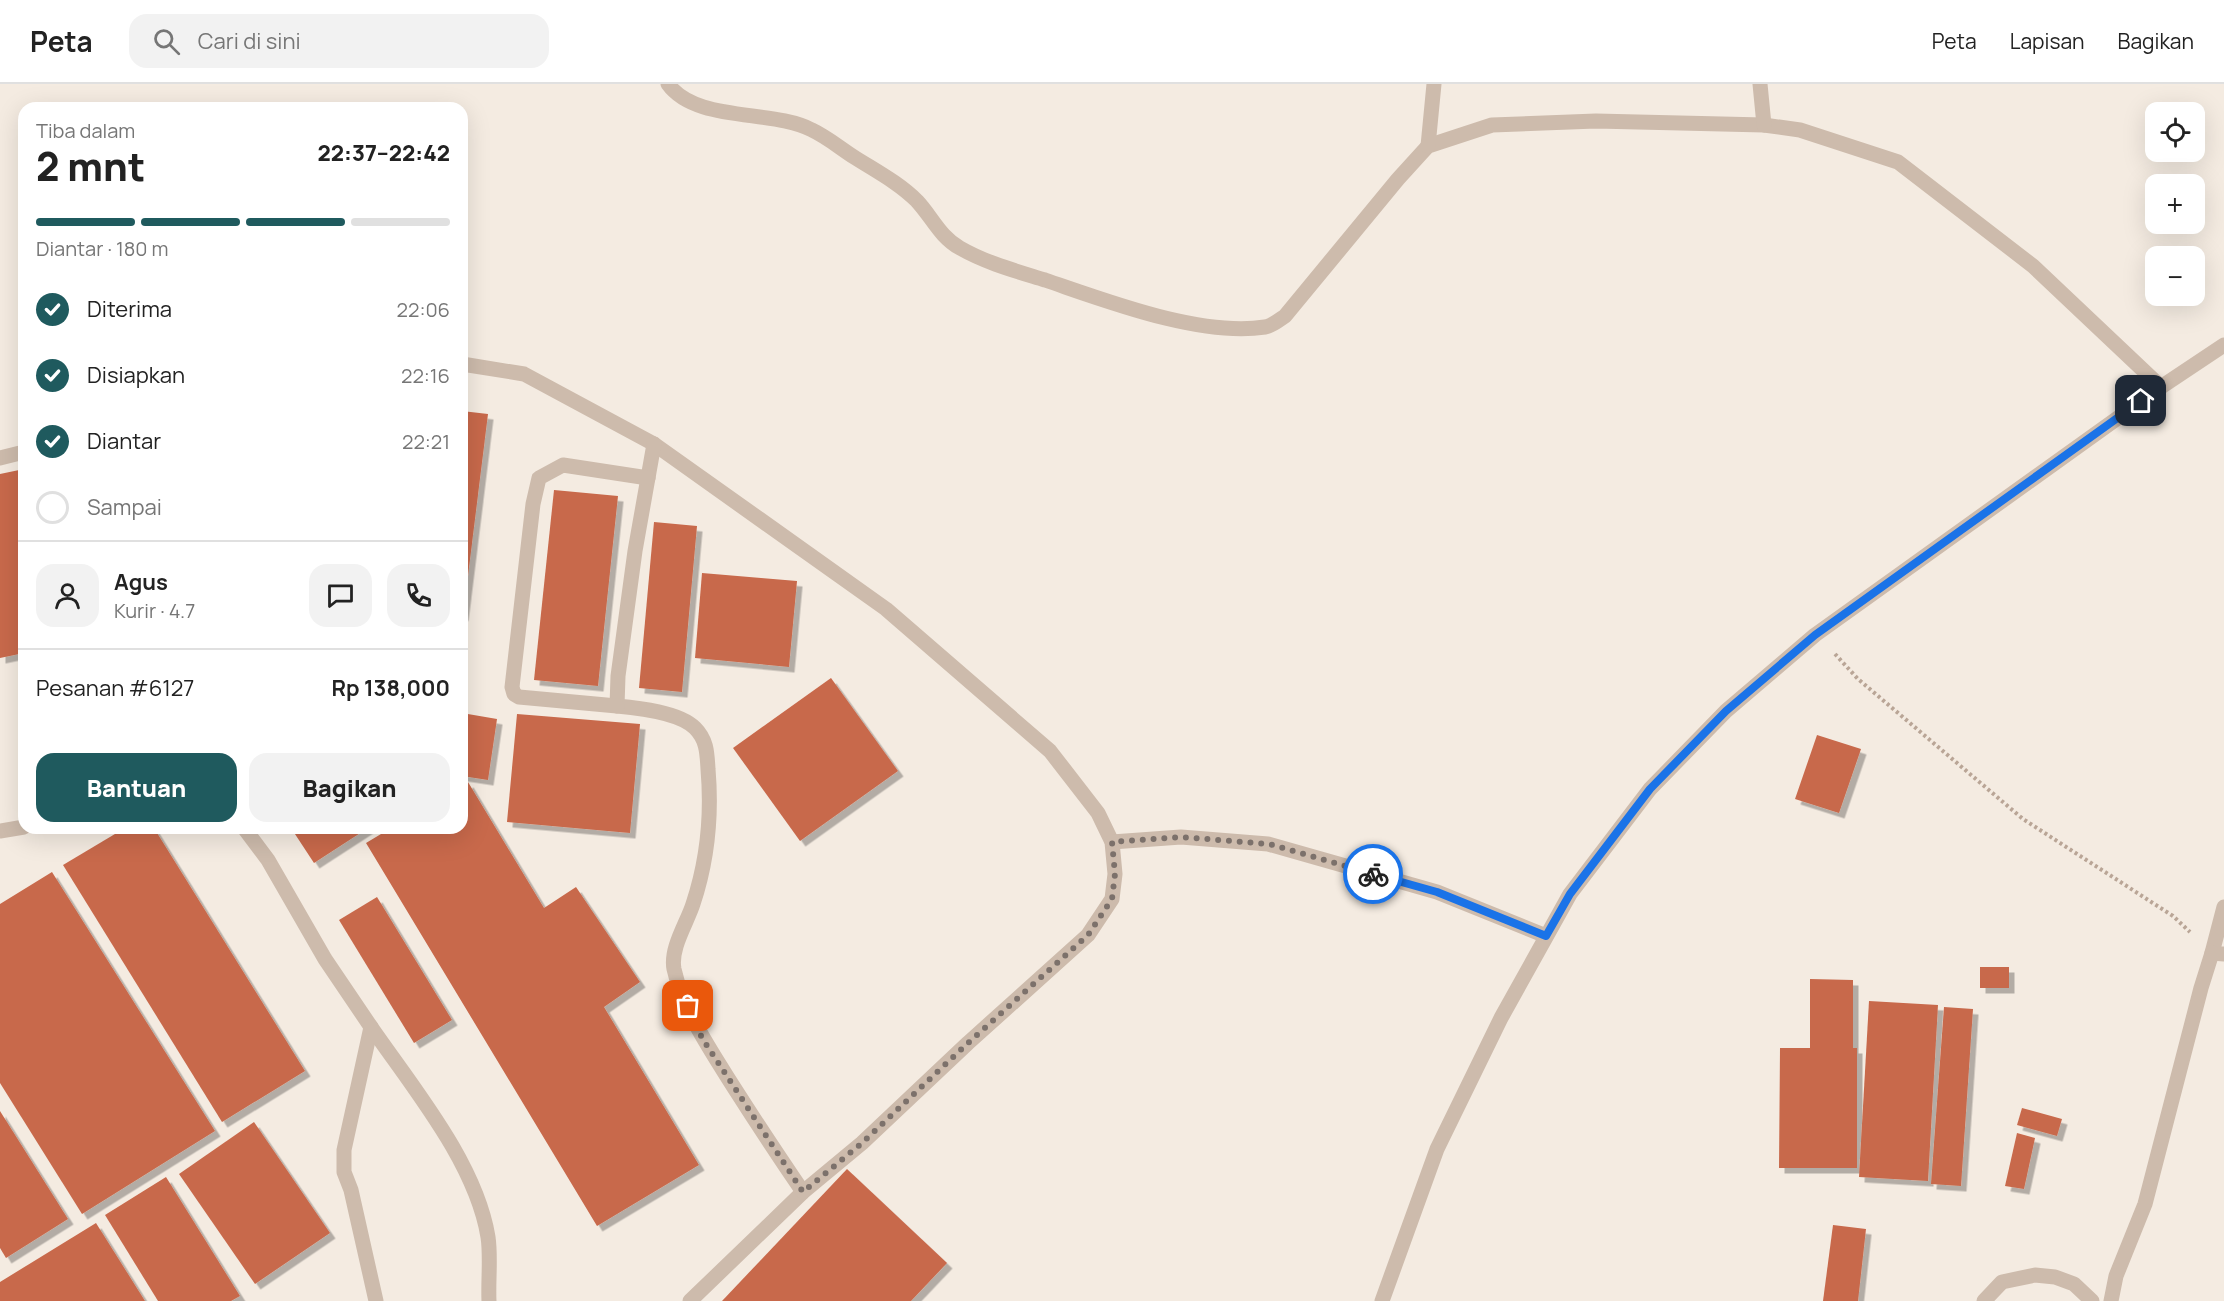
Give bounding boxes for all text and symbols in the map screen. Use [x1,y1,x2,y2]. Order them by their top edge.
search box [129,14,549,68]
text: Peta [30,22,93,60]
icon: search [150,25,183,58]
text: Cari di sini [198,26,301,56]
text: Peta [1932,27,1977,55]
text: Lapisan [2010,27,2085,55]
text: Bagikan [2118,27,2194,55]
map controls [2145,102,2205,306]
button: locate [2145,102,2205,162]
text: Tiba dalam [36,117,135,144]
text: 22:37–22:42 [317,138,450,168]
text: 2 mnt [36,139,145,193]
button: + [2145,174,2205,234]
text: Diantar · 180 m [36,235,169,262]
button: − [2145,246,2205,306]
icon: check [36,293,69,326]
text: Diterima [87,294,172,324]
text: 22:06 [397,296,450,323]
icon: check [36,359,69,392]
text: Disiapkan [87,360,185,390]
text: 22:16 [401,362,450,389]
pin [2115,375,2166,426]
icon: home [2124,384,2157,417]
icon: check [36,425,69,458]
text: Diantar [87,426,161,456]
text: 22:21 [402,428,450,455]
text: Sampai [87,492,162,522]
button: person [36,564,99,627]
button: chat [309,564,372,627]
button: phone [387,564,450,627]
text: Agus [114,567,168,597]
text: Kurir · 4.7 [114,597,195,624]
text: Pesanan #6127 [36,673,194,703]
text: Rp 138,000 [332,673,450,703]
button: Bantuan [36,753,237,822]
button: Bagikan [249,753,450,822]
courier [1343,844,1403,904]
icon: bike [1357,858,1390,891]
pin [662,980,713,1031]
icon: bag [671,989,704,1022]

